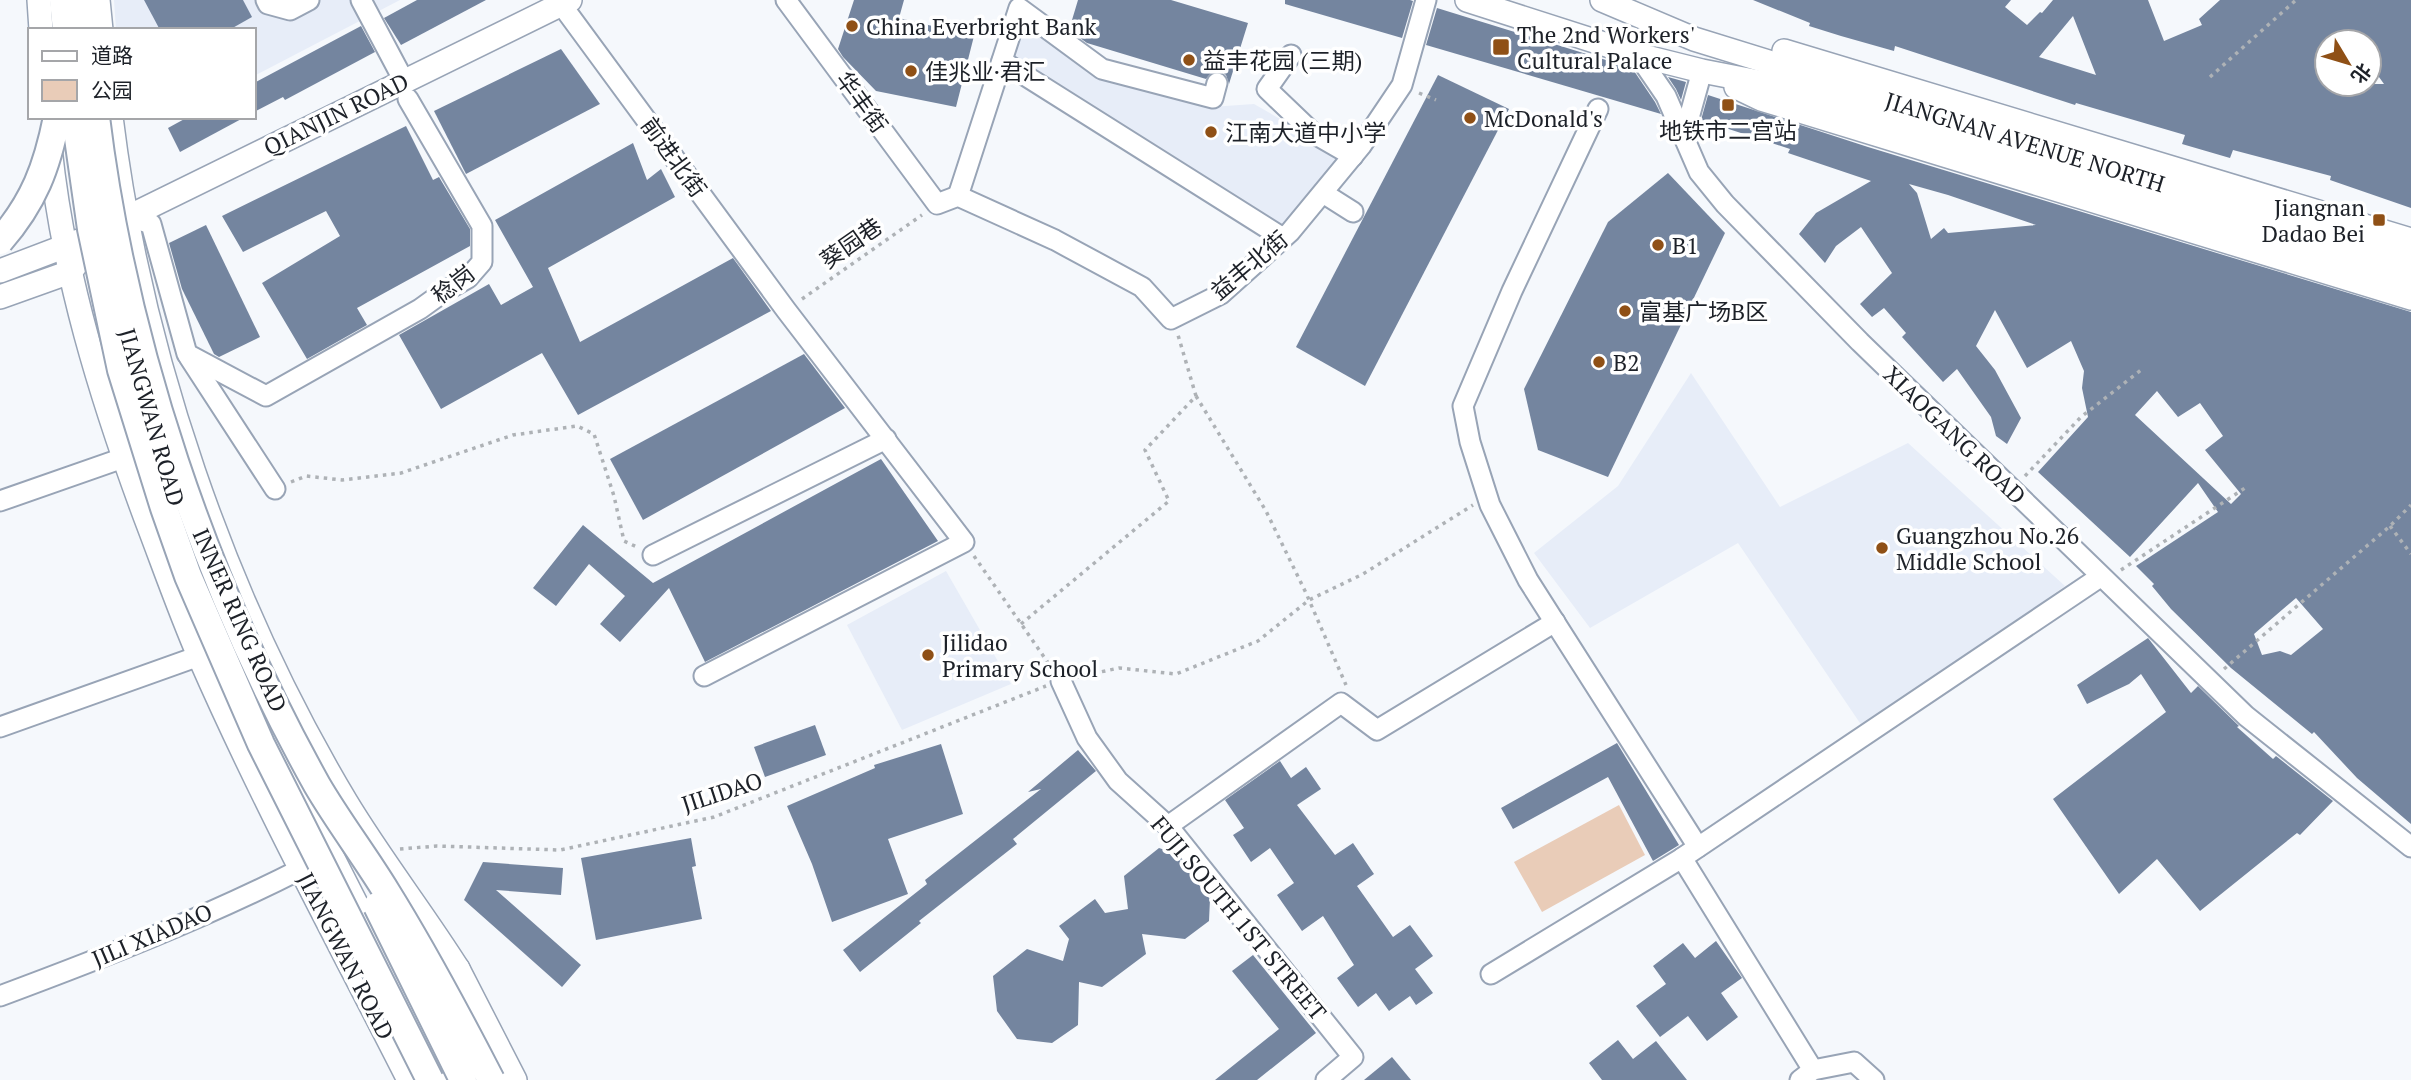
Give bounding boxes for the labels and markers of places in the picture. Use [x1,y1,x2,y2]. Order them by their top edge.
place label: China Everbright Bank [866,11,1097,42]
marker: China Everbright Bank [844,18,860,34]
place label: The 2nd Workers' Cultural Palace [1517,19,1695,76]
marker: The 2nd Workers' Cultural Palace [1491,37,1511,57]
place label: 益丰花园 (三期) [1203,45,1362,76]
marker: 益丰花园 (三期) [1181,52,1197,68]
place label: 佳兆业·君汇 [925,56,1046,87]
marker: 佳兆业·君汇 [903,63,919,79]
marker: 地铁市二宫站 [1720,97,1736,113]
place label: McDonald's [1484,103,1603,134]
marker: McDonald's [1462,110,1478,126]
place label: 地铁市二宫站 [1659,115,1797,146]
place label: 江南大道中小学 [1225,117,1386,148]
marker: 江南大道中小学 [1203,124,1219,140]
place label: Jiangnan Dadao Bei [2262,192,2365,249]
marker: Jiangnan Dadao Bei [2371,212,2387,228]
place label: B1 [1672,230,1698,261]
marker: B1 [1650,237,1666,253]
place label: 富基广场B区 [1639,296,1768,327]
marker: 富基广场B区 [1617,303,1633,319]
place label: B2 [1613,347,1639,378]
marker: B2 [1591,354,1607,370]
place label: Guangzhou No.26 Middle School [1896,520,2079,577]
marker: Guangzhou No.26 Middle School [1874,540,1890,556]
place label: Jilidao Primary School [942,627,1098,684]
marker: Jilidao Primary School [920,647,936,663]

